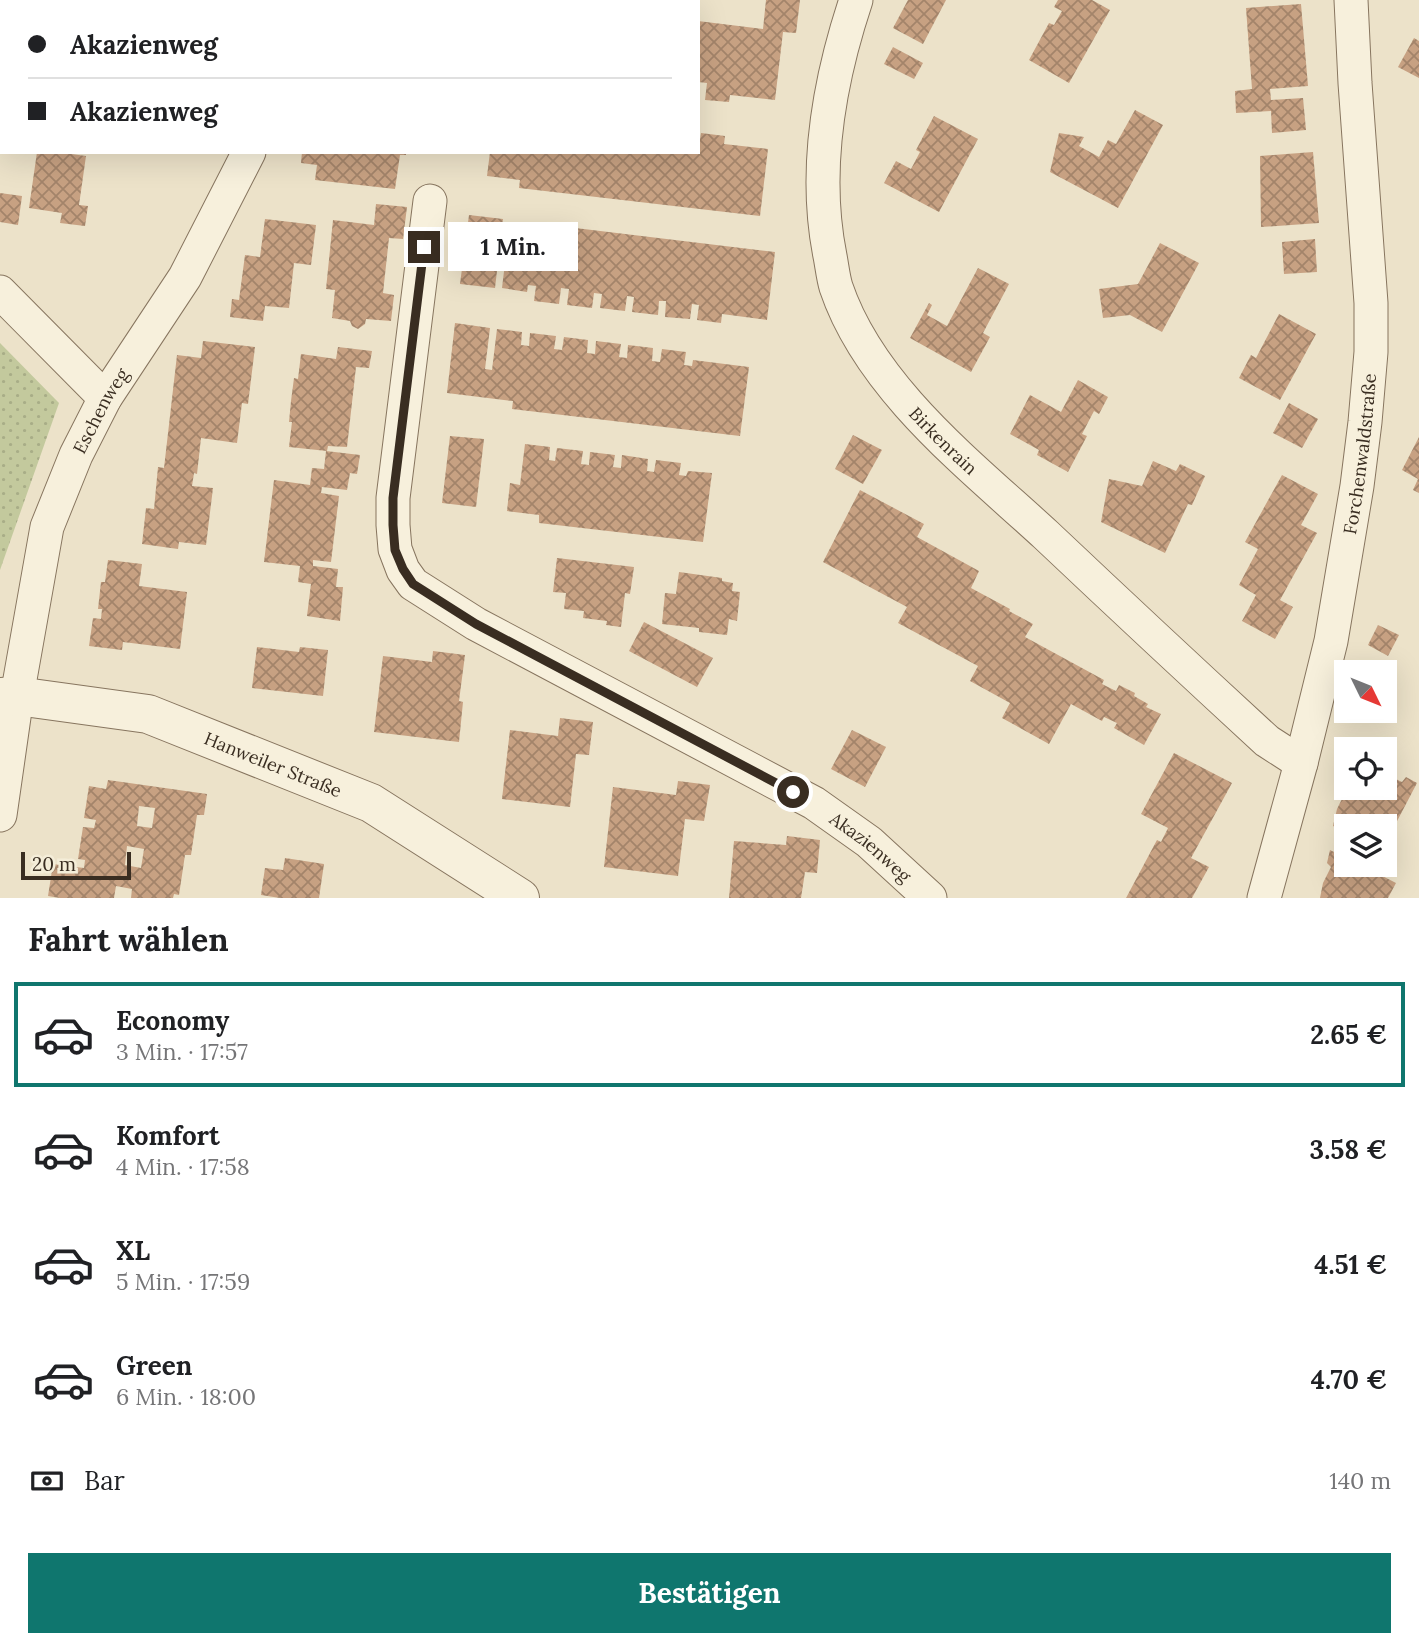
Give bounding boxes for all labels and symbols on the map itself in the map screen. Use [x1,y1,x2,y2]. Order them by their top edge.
callout: 1 Min. [448,222,578,272]
route end [408,231,440,263]
street label: Eschenweg [67,363,134,457]
street label: Forchenwaldstraße [1338,372,1381,536]
street label: Birkenrain [905,402,983,479]
north arrow [1334,660,1396,723]
street label: Hanweiler Straße [201,726,346,802]
route start [777,776,809,808]
street label: Akazienweg [825,806,917,888]
scale bar [21,849,131,881]

